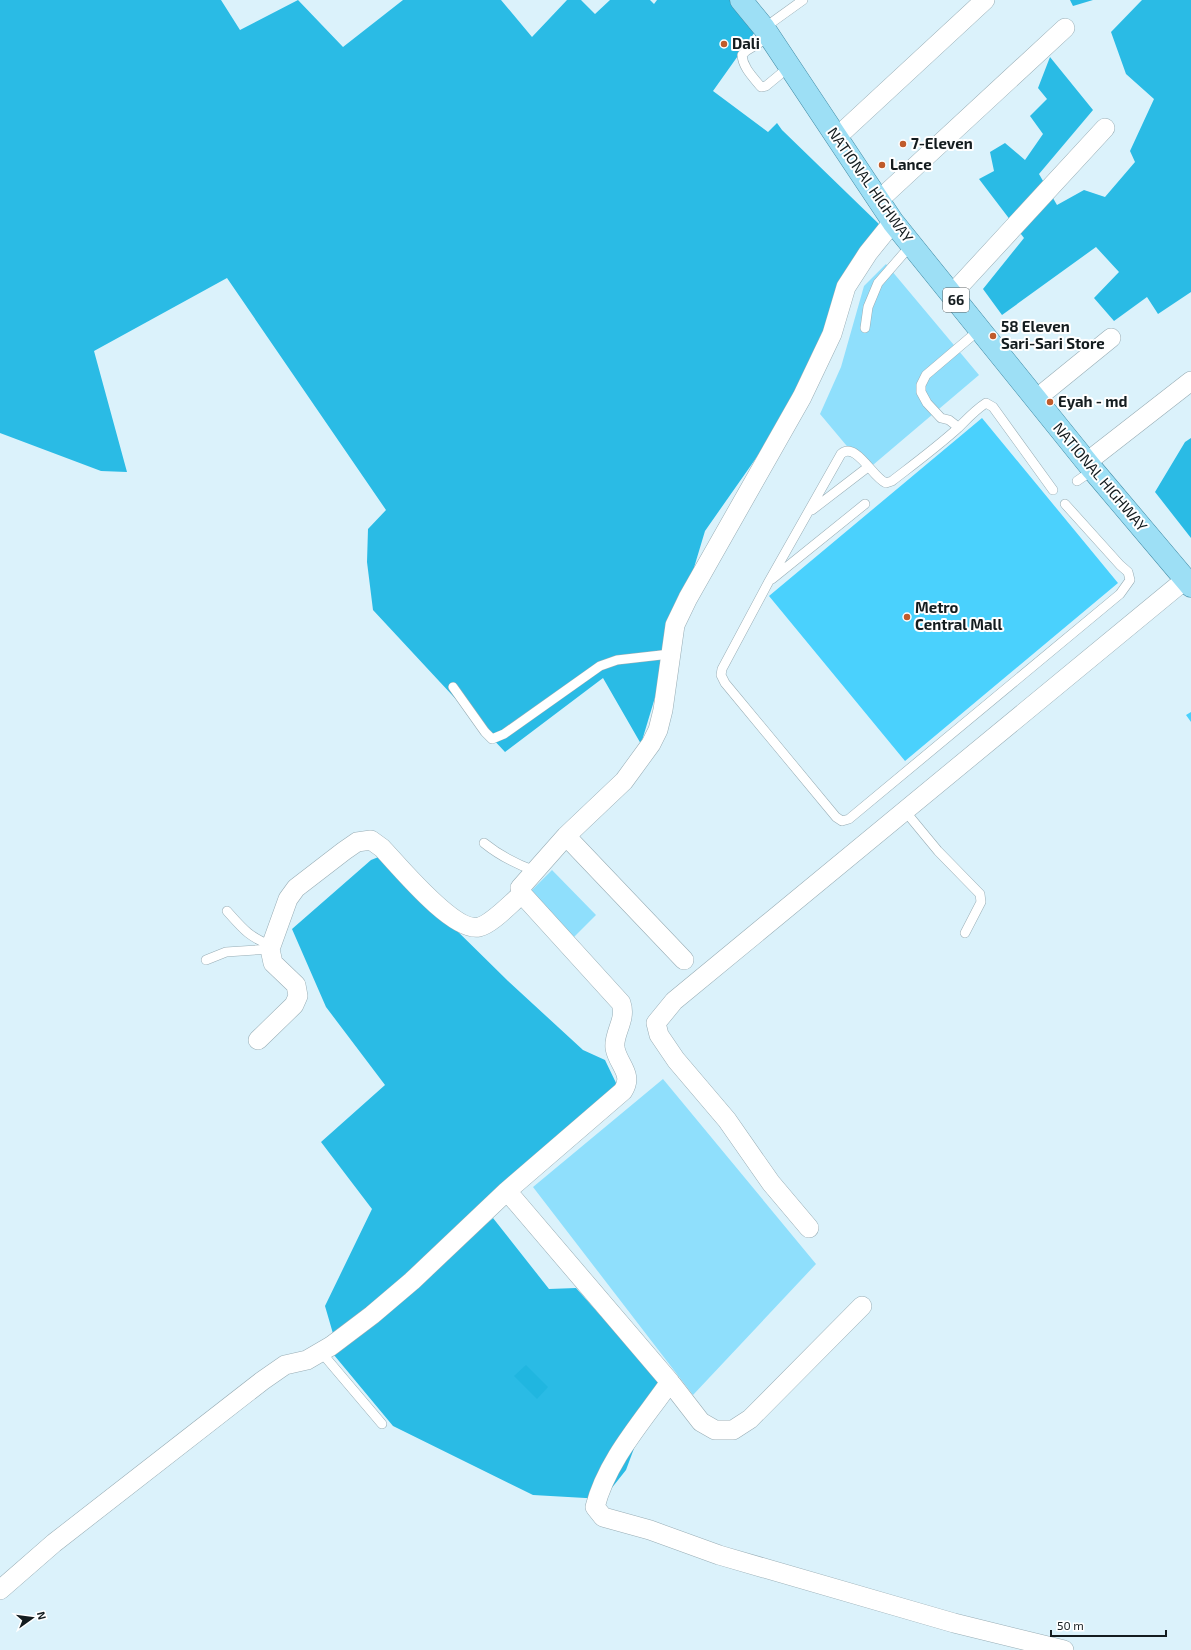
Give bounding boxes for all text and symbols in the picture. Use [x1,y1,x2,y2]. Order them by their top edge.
place label: Dali [732,34,760,52]
marker: Dali [719,39,729,49]
street label: NATIONAL HIGHWAY [824,123,918,246]
place label: 7-Eleven [911,134,973,152]
marker: 7-Eleven [898,139,908,149]
place label: Lance [890,155,932,173]
marker: Lance [877,160,887,170]
road number: 66 [943,288,969,312]
place label: 58 Eleven Sari-Sari Store [1001,317,1105,352]
marker: 58 Eleven Sari-Sari Store [988,331,998,341]
place label: Eyah - md [1058,392,1128,411]
marker: Eyah - md [1045,397,1055,407]
street label: NATIONAL HIGHWAY [1050,418,1152,535]
place label: Metro Central Mall [915,598,1002,633]
marker: Metro Central Mall [902,612,912,622]
north arrow [12,1598,52,1638]
text: N [35,1610,49,1621]
scale bar [1051,1612,1166,1638]
text: 50 m [1057,1618,1084,1632]

